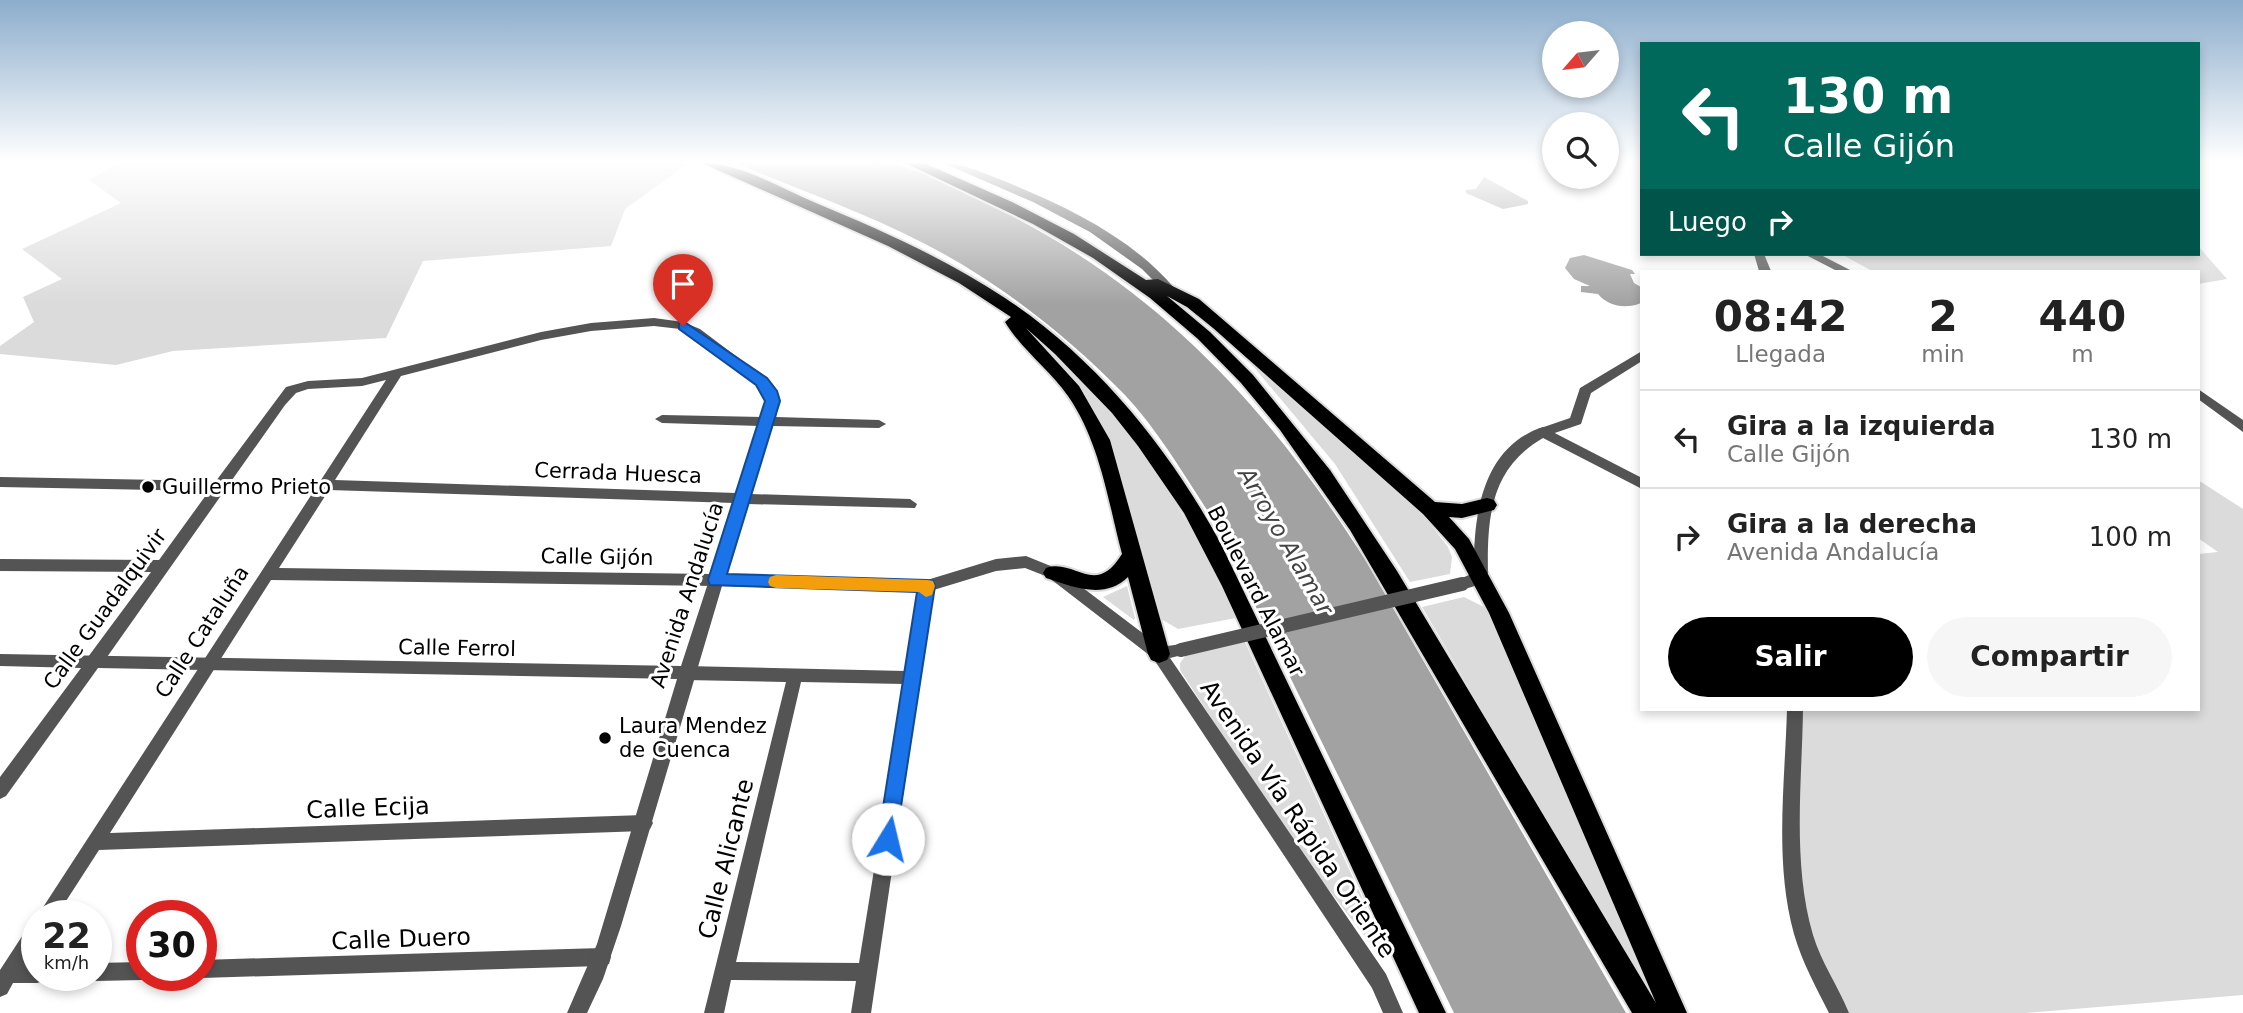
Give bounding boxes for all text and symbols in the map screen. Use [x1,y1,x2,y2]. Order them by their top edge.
north arrow [1542,21,1619,98]
map controls [1542,21,1619,189]
text: 130 m [1783,68,1953,125]
icon: left [1668,70,1759,161]
button: search [1542,112,1619,189]
text: Calle Gijón [1783,127,1955,165]
icon: right [1761,203,1799,241]
text: Luego [1668,207,1747,237]
pin [653,254,713,326]
icon: arrive [664,265,702,303]
text: 08:42 [1714,292,1848,341]
text: 2 [1928,292,1958,341]
text: 440 [2039,292,2126,341]
text: Llegada [1735,341,1826,367]
text: min [1921,341,1965,367]
text: m [2071,341,2094,367]
text: Gira a la izquierda [1727,411,1995,441]
icon: left [1668,420,1706,458]
text: 130 m [2089,424,2172,454]
text: Calle Gijón [1727,441,1851,467]
street label: Cerrada Huesca [534,458,702,488]
water label: Arroyo Alamar [1232,461,1340,621]
place label: Guillermo Prieto [162,475,331,499]
marker: Guillermo Prieto [140,479,156,495]
street label: Avenida Andalucía [646,499,728,691]
street label: Boulevard Alamar [1203,502,1310,680]
text: Gira a la derecha [1727,509,1977,539]
icon: right [1668,518,1706,556]
text: 100 m [2089,522,2172,552]
street label: Calle Guadalquivir [39,524,172,694]
text: Avenida Andalucía [1727,539,1939,565]
street label: Calle Gijón [540,544,654,570]
street label: Calle Cataluña [150,561,254,703]
button: Salir [1668,617,1913,697]
button: Compartir [1927,617,2172,697]
street label: Calle Ferrol [398,635,516,661]
street label: Avenida Vía Rápida Oriente [1194,675,1402,963]
place label: Laura Mendez de Cuenca [619,714,767,762]
marker: Laura Mendez de Cuenca [597,730,613,746]
street label: Calle Alicante [693,776,759,942]
street label: Calle Ecija [306,792,430,824]
position arrow [851,802,925,876]
speed limit sign: 30 [126,900,217,991]
text: 22 [42,916,91,956]
street label: Calle Duero [331,923,471,955]
text: km/h [44,952,89,973]

